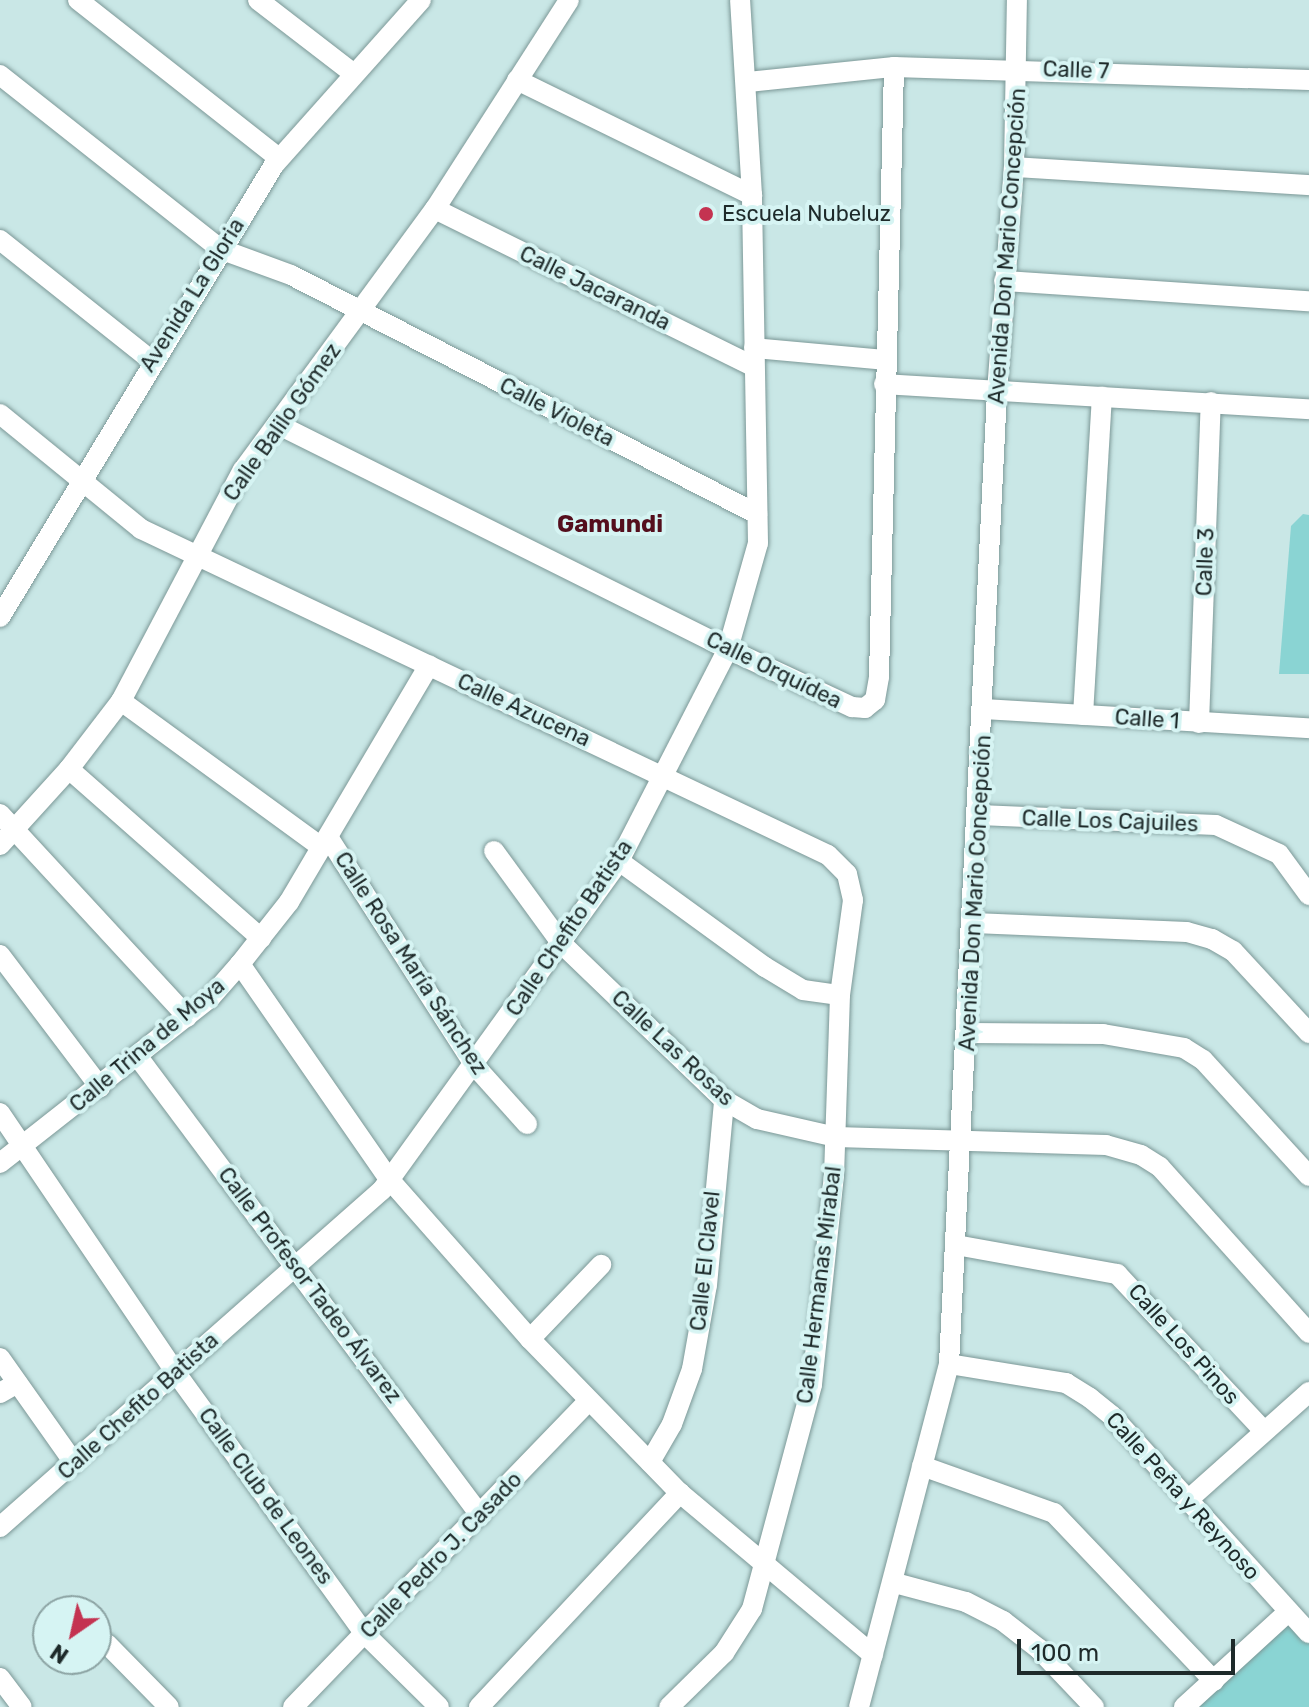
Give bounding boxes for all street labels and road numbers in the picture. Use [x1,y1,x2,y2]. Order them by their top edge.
street label: Calle 7 [1042,56,1110,84]
street label: Avenida Don Mario Concepción [983,87,1031,405]
street label: Avenida La Gloria [134,213,250,377]
street label: Calle Jacaranda [515,240,675,336]
street label: Calle Balilo Gómez [218,338,346,506]
street label: Calle Violeta [495,372,619,452]
street label: Calle 3 [1191,527,1219,597]
street label: Calle Orquídea [702,626,846,714]
street label: Calle Azucena [453,668,595,752]
street label: Calle 1 [1114,704,1180,734]
street label: Avenida Don Mario Concepción [954,734,996,1052]
street label: Calle Los Cajuiles [1021,805,1199,837]
street label: Calle Chefito Batista [500,835,638,1021]
street label: Calle Rosa María Sánchez [329,847,493,1079]
street label: Calle Trina de Moya [64,972,230,1118]
street label: Calle Las Rosas [606,985,740,1111]
street label: Calle Profesor Tadeo Álvarez [212,1161,408,1409]
street label: Calle Hermanas Mirabal [791,1165,847,1405]
street label: Calle El Clavel [685,1190,725,1332]
street label: Calle Los Pinos [1123,1278,1245,1410]
street label: Calle Chefito Batista [52,1327,224,1485]
street label: Calle Club de Leones [193,1403,339,1589]
street label: Calle Peña y Reynoso [1100,1406,1266,1586]
street label: Calle Pedro J. Casado [355,1466,527,1644]

